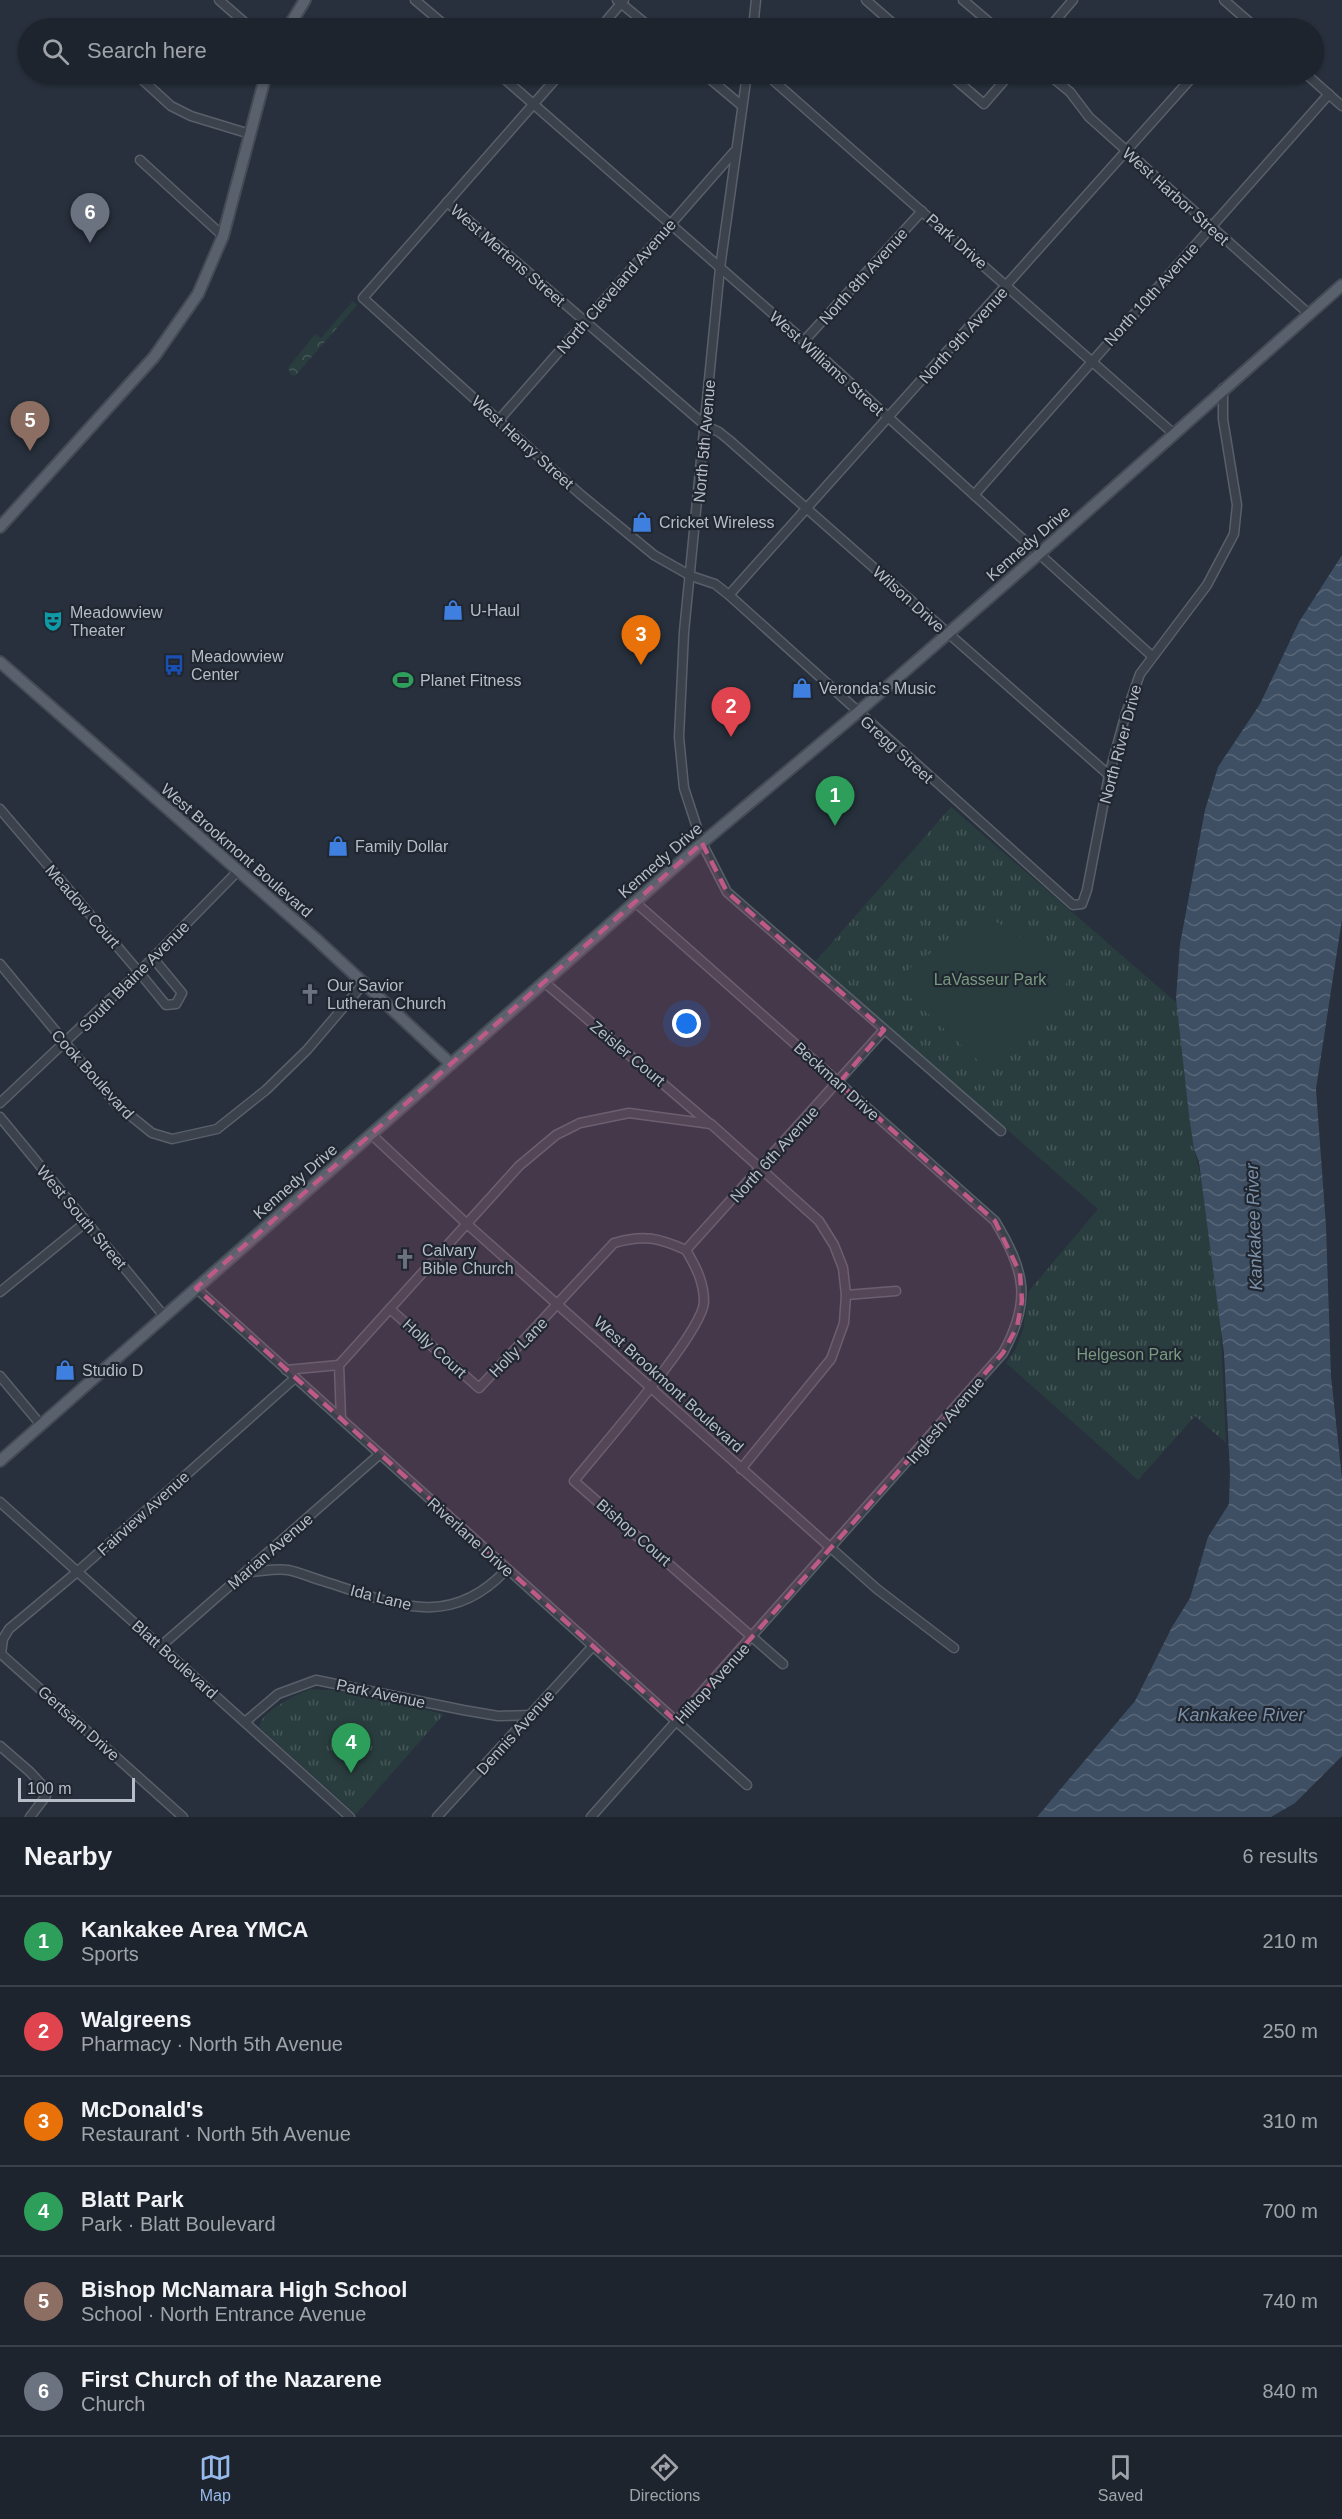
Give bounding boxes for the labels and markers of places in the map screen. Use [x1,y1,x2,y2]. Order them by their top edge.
pin: 6 [70,194,110,243]
pin: 5 [10,402,50,451]
shop icon: Cricket Wireless [630,510,654,534]
place label: Cricket Wireless [659,514,775,531]
shop icon: U-Haul [441,598,465,622]
place label: U-Haul [470,602,520,619]
place label: Meadowview Theater [70,604,163,639]
theatre icon: Meadowview Theater [41,609,65,633]
pin: 3 [622,616,660,665]
place label: Meadowview Center [191,648,284,683]
bus stop icon: Meadowview Center [162,653,186,677]
sports icon: Planet Fitness [391,668,415,692]
place label: Planet Fitness [420,672,521,689]
shop icon: Veronda's Music [790,676,814,700]
place label: Veronda's Music [819,680,936,697]
pin: 2 [712,688,750,737]
pin: 1 [816,776,854,826]
shop icon: Family Dollar [326,834,350,858]
place label: Family Dollar [355,838,449,855]
place label: Our Savior Lutheran Church [327,977,446,1012]
church icon: Our Savior Lutheran Church [298,982,322,1006]
place label: Calvary Bible Church [422,1242,514,1277]
church icon: Calvary Bible Church [393,1247,417,1271]
shop icon: Studio D [53,1358,77,1382]
place label: Studio D [82,1362,143,1379]
pin: 4 [332,1724,370,1773]

